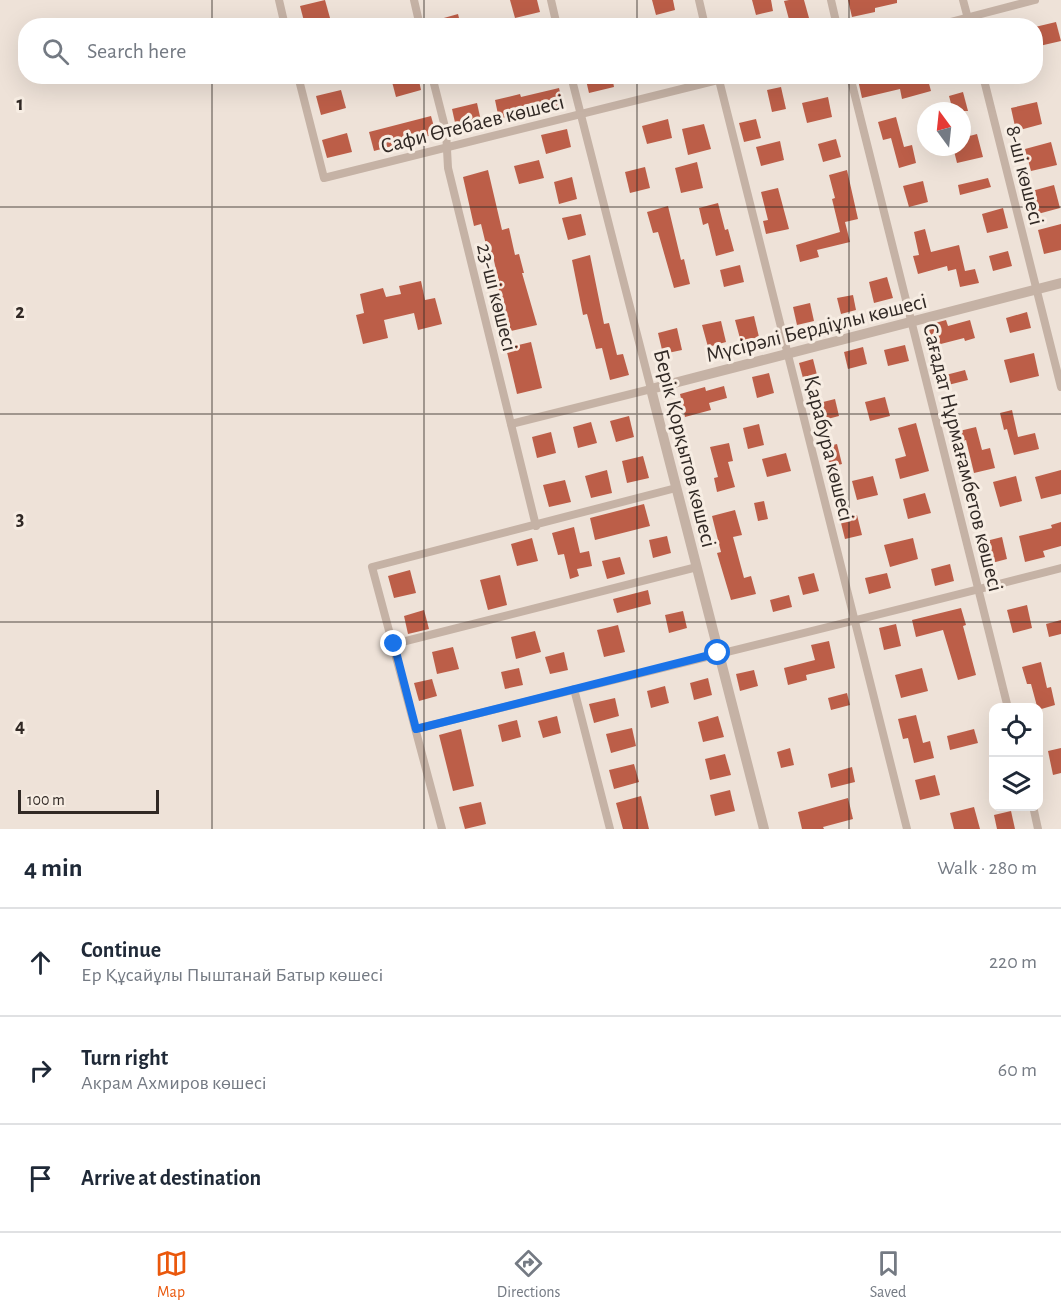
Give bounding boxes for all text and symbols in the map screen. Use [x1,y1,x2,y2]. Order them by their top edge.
search box [18,18,1043,84]
icon: search [39,35,72,68]
text: Search here [87,40,186,62]
street label: Сафи Өтебаев көшесі [378,90,566,157]
text: 1 [16,94,24,114]
north arrow [917,102,971,156]
street label: 8-шi көшесi [1002,123,1048,227]
street label: 23-шi көшесi [473,241,521,354]
street label: Мүсірәлі Бердіұлы көшесі [703,290,929,366]
text: 2 [15,302,25,322]
street label: Сағадат Нұрмағамбетов көшесі [919,321,1007,594]
street label: Берік Қорқытов көшесі [650,347,720,550]
street label: Қарабура көшесі [800,373,858,523]
text: 3 [16,509,24,529]
route end [380,630,406,656]
route start [704,639,730,665]
map controls [989,703,1043,811]
button: locate [989,703,1043,757]
text: 4 [15,716,25,736]
button: layers [989,757,1043,811]
scale bar [18,787,159,814]
text: 100 m [27,792,65,808]
text: 4 min [24,855,83,881]
text: Walk · 280 m [937,858,1037,878]
text: Continue [81,939,161,961]
icon: ahead [24,946,57,979]
text: 220 m [989,952,1037,972]
text: Ер Құсайұлы Пыштанай Батыр көшесі [81,965,383,985]
text: Turn right [81,1047,168,1069]
icon: right [24,1054,57,1087]
text: 60 m [998,1060,1037,1080]
text: Акрам Ахмиров көшесі [81,1073,267,1093]
icon: arrive [24,1162,57,1195]
text: Arrive at destination [81,1167,261,1189]
tab: Map [155,1247,188,1302]
tab: Directions [497,1247,561,1302]
tab: Saved [870,1247,906,1302]

